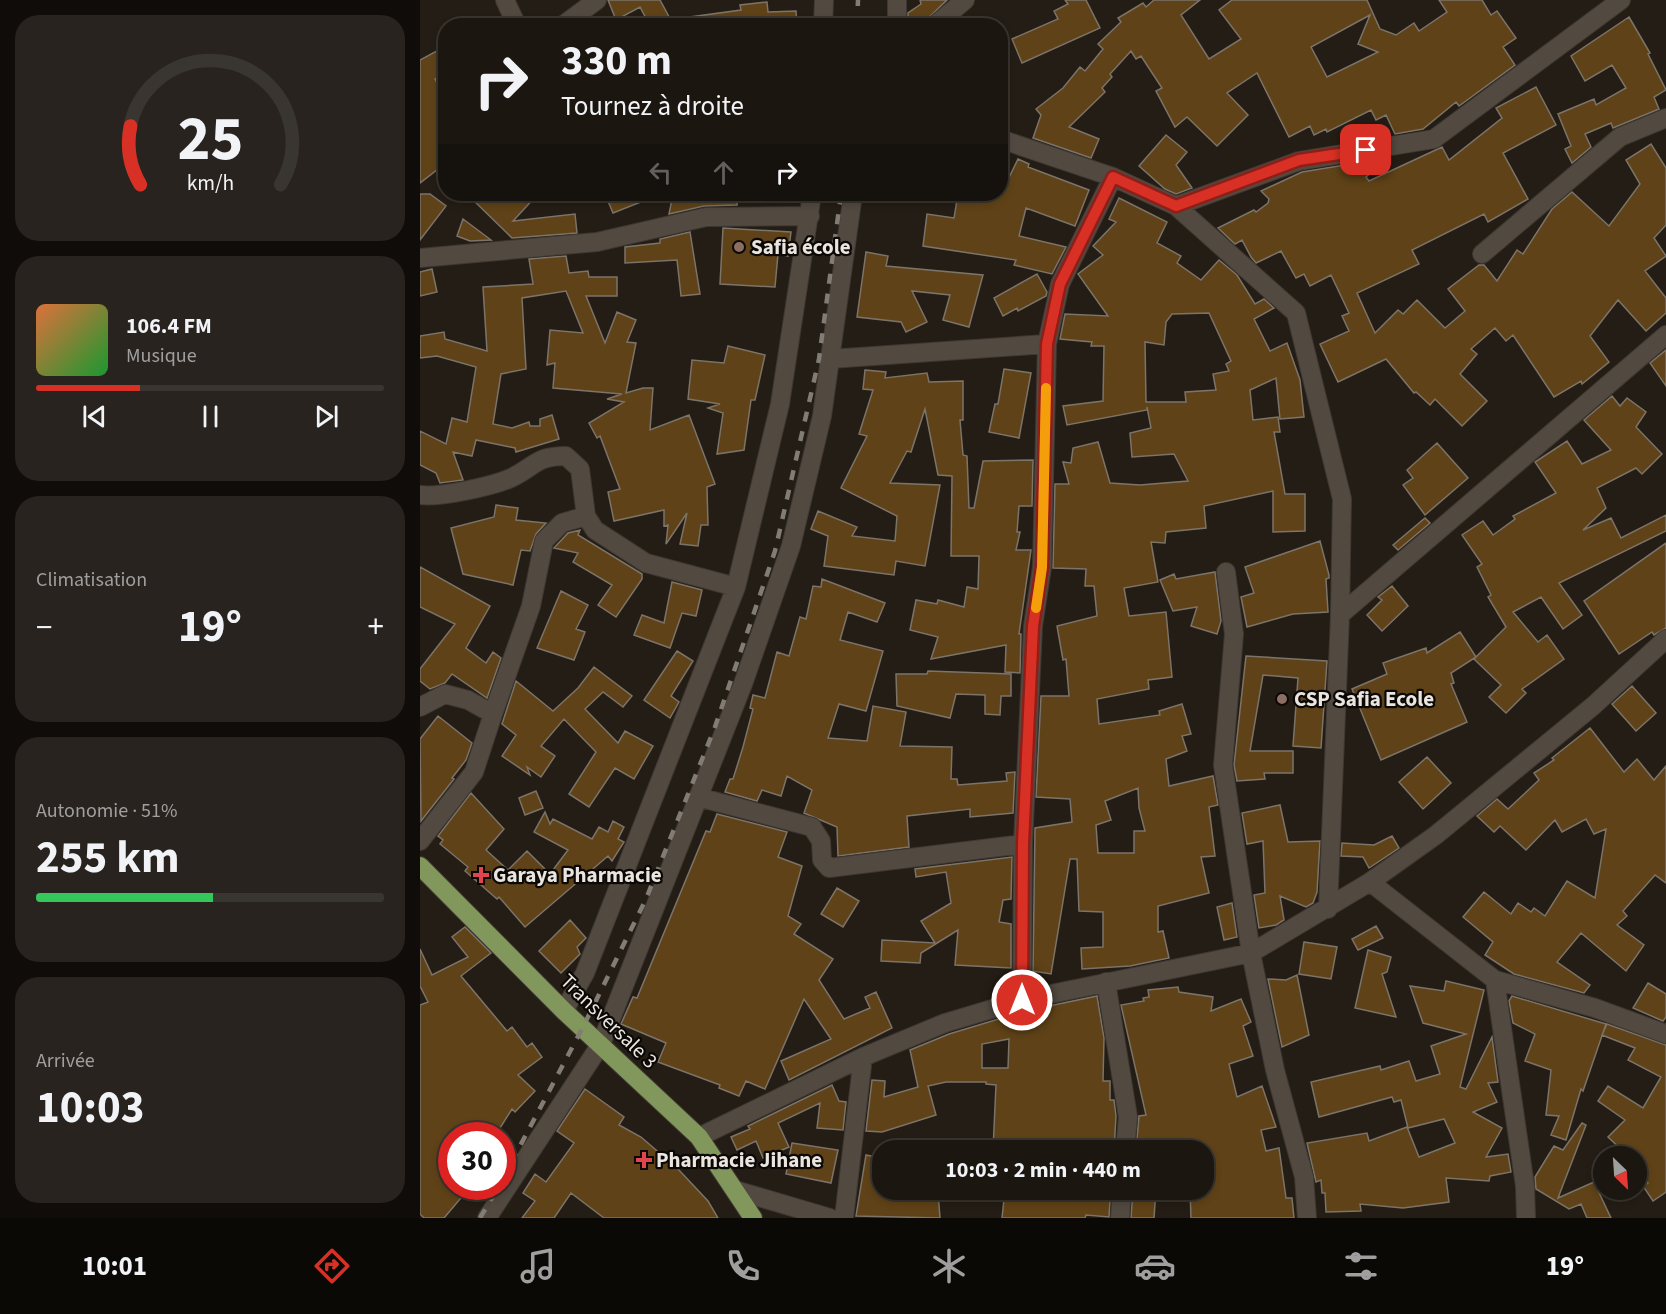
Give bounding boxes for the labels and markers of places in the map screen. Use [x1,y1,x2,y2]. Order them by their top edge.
pin [1340,124,1391,175]
place label: Safia école [751,232,851,262]
marker: Safia école [732,240,746,254]
place label: CSP Safia Ecole [1294,684,1434,714]
marker: CSP Safia Ecole [1275,692,1289,706]
place label: Garaya Pharmacie [493,860,662,890]
marker: Garaya Pharmacie [474,868,488,882]
place label: Pharmacie Jihane [656,1145,822,1175]
marker: Pharmacie Jihane [637,1153,651,1167]

